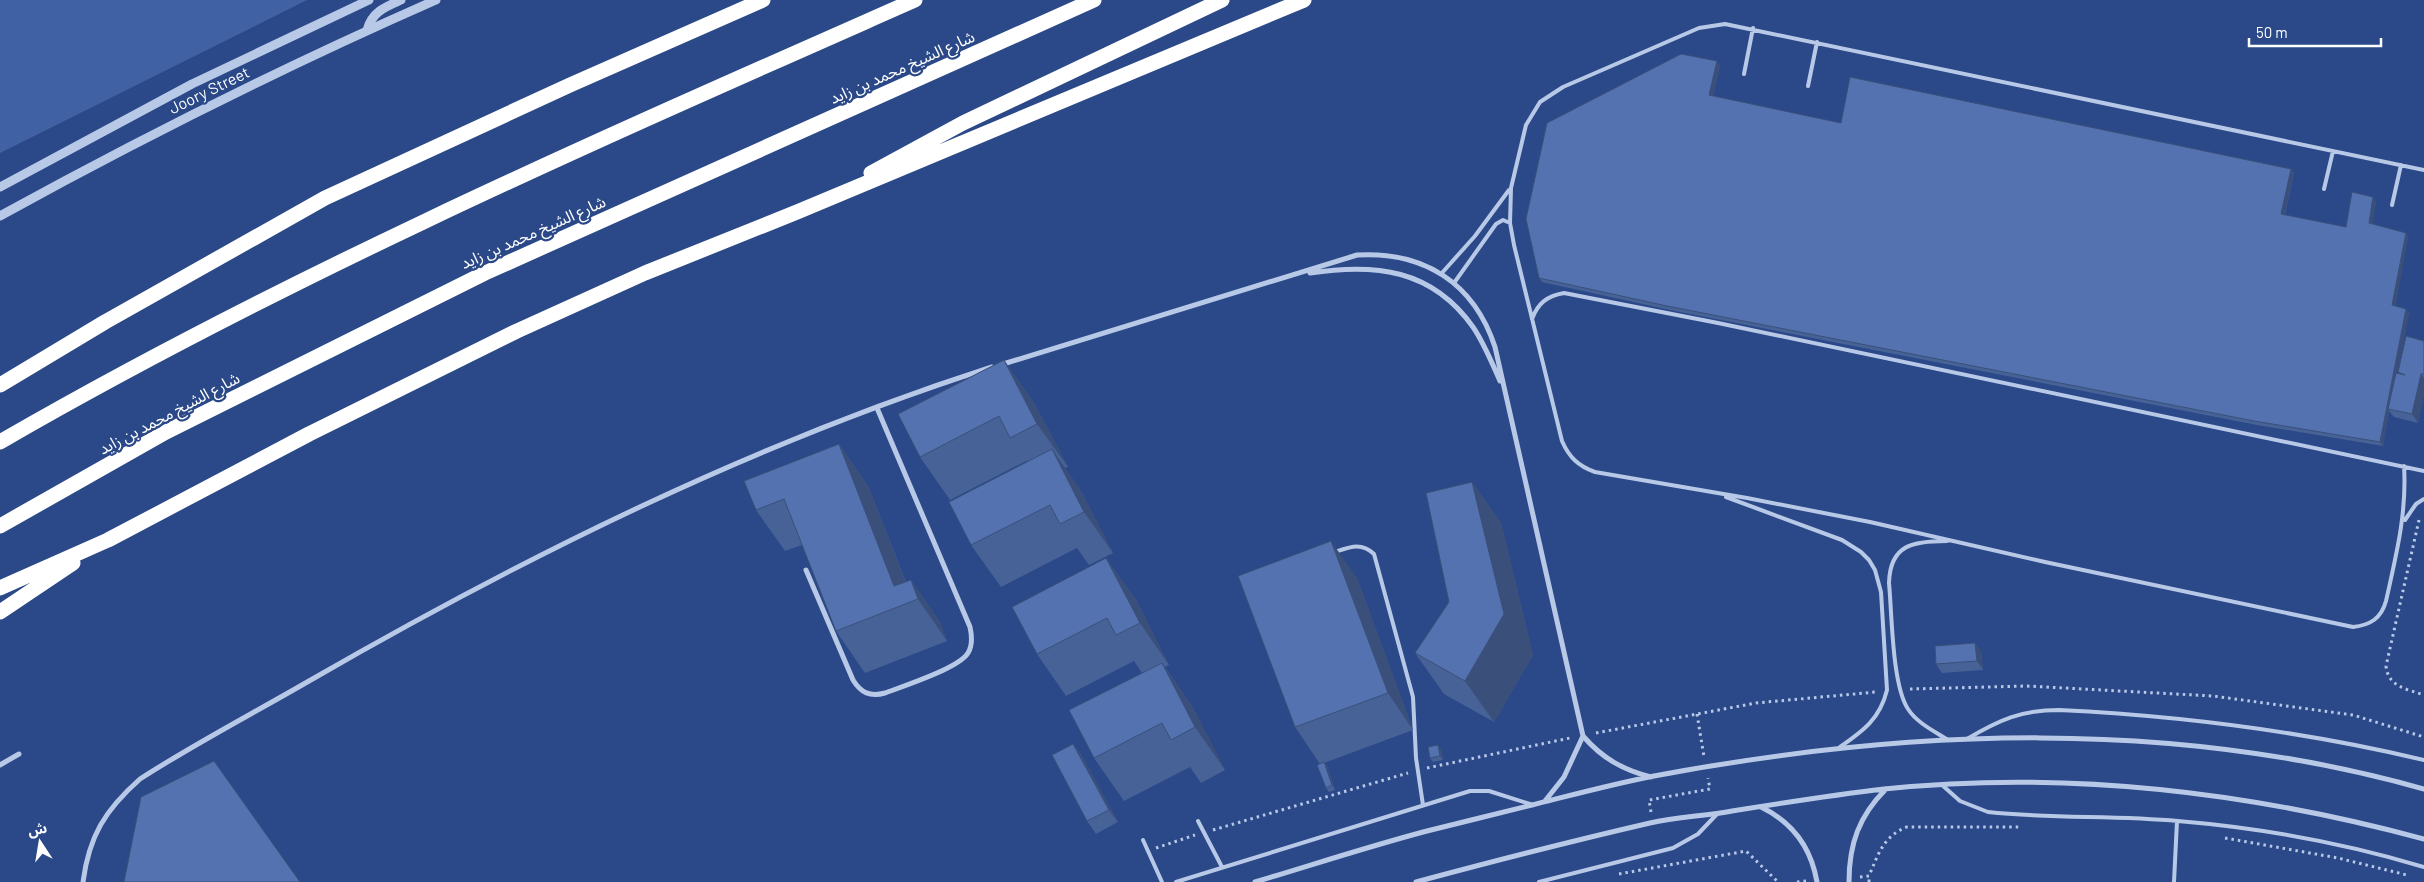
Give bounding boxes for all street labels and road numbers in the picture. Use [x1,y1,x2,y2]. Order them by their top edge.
street label: شارع الشيخ محمد بن زايد [826,26,979,111]
street label: Joory Street [165,62,252,117]
street label: شارع الشيخ محمد بن زايد [457,191,610,276]
street label: شارع الشيخ محمد بن زايد [95,367,244,461]

